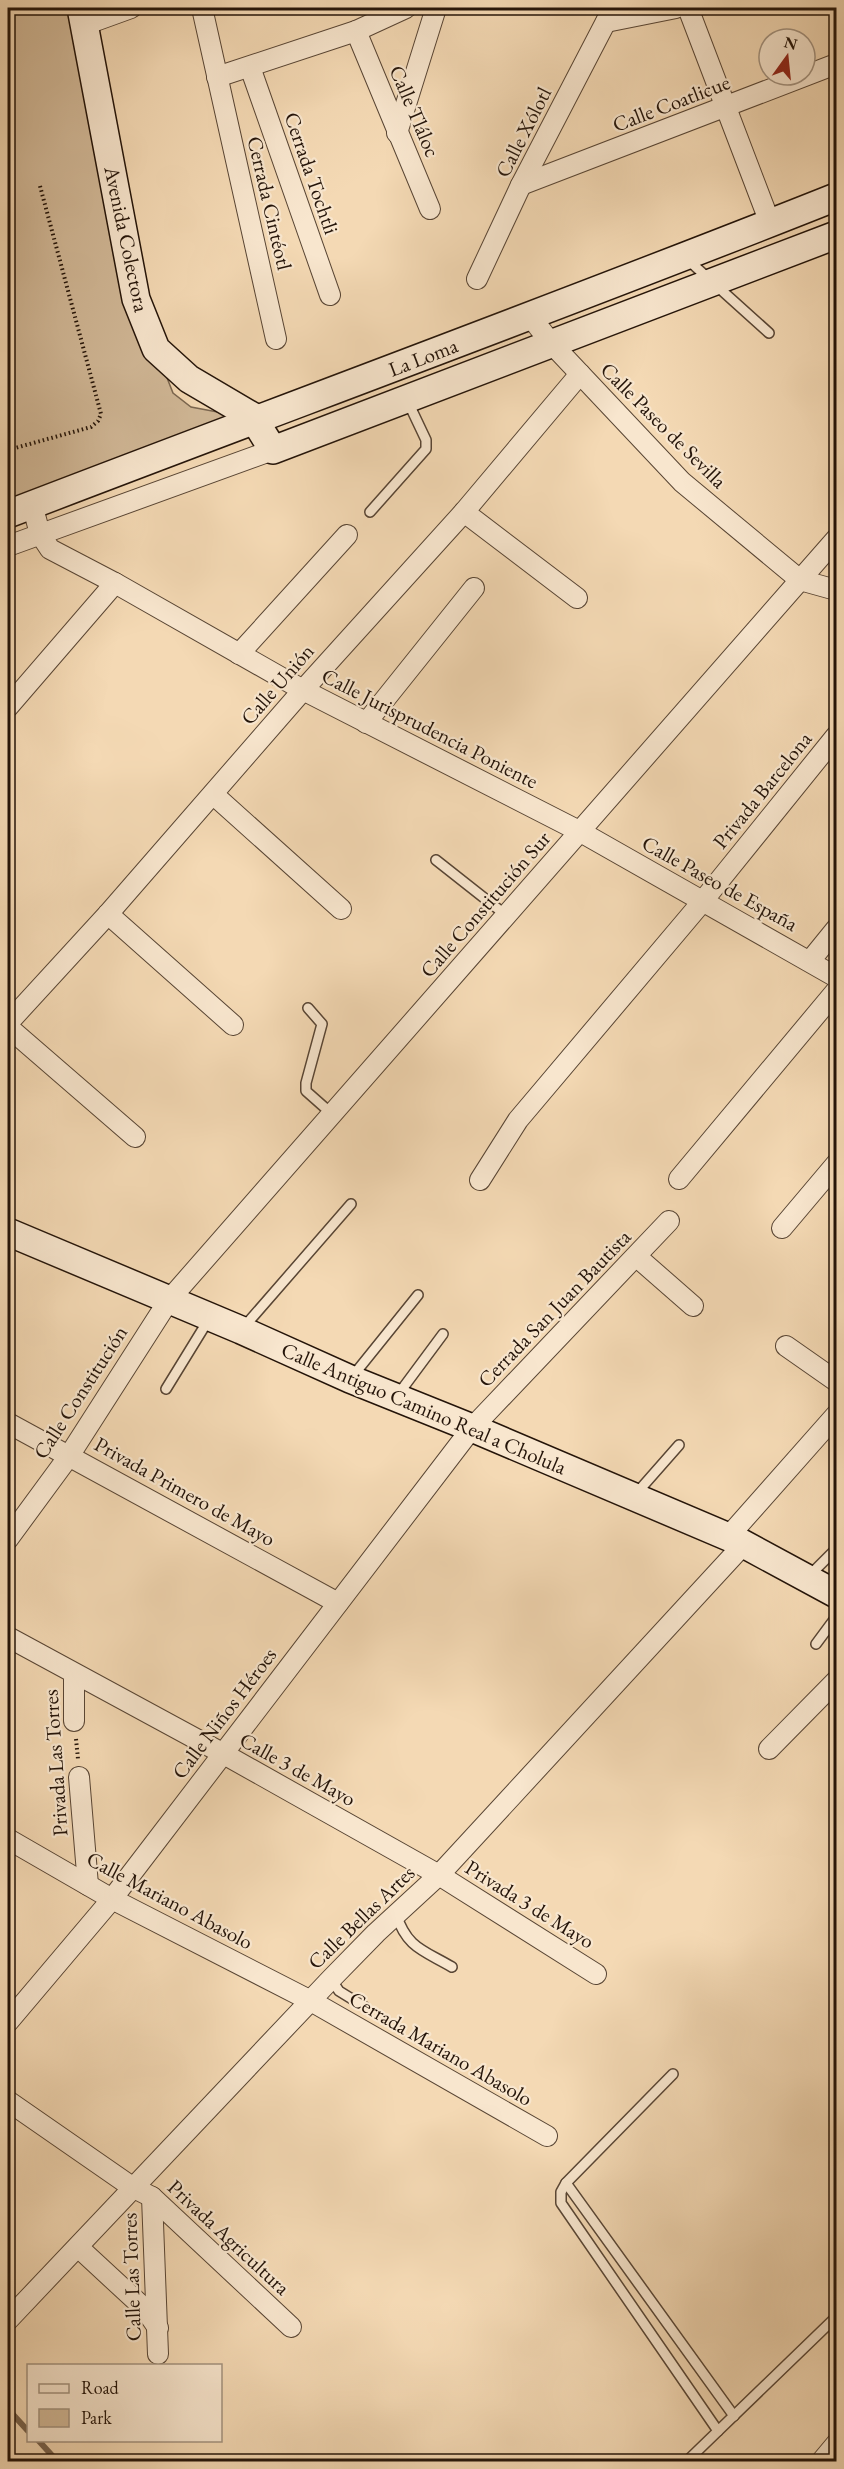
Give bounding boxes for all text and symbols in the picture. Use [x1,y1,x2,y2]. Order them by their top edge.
north arrow [757,27,817,87]
text: N [782,31,800,55]
street label: Calle Tláloc [384,61,446,161]
street label: Calle Coatlicue [608,68,734,138]
street label: Calle Xólotl [489,82,557,182]
street label: Cerrada Tochtli [279,109,345,237]
street label: Cerrada Cintéotl [241,133,299,273]
street label: Avenida Colectora [98,163,156,315]
street label: La Loma [384,331,462,383]
street label: Calle Paseo de Sevilla [595,356,733,494]
street label: Calle Unión [234,638,320,730]
street label: Calle Jurisprudencia Poniente [317,662,543,794]
street label: Privada Barcelona [706,725,818,854]
street label: Calle Constitución Sur [414,825,556,983]
street label: Calle Paseo de España [637,829,803,937]
street label: Cerrada San Juan Bautista [472,1223,637,1393]
street label: Calle Constitución [27,1320,133,1464]
street label: Calle Antiguo Camino Real a Cholula [277,1336,571,1481]
street label: Privada Primero de Mayo [90,1430,280,1552]
street label: Calle Niños Héroes [166,1642,282,1784]
street label: Privada Las Torres [36,1688,74,1837]
street label: Calle 3 de Mayo [235,1726,361,1812]
street label: Calle Mariano Abasolo [82,1845,258,1955]
street label: Privada 3 de Mayo [460,1854,600,1954]
street label: Calle Bellas Artes [302,1859,420,1975]
street label: Cerrada Mariano Abasolo [344,1984,538,2112]
street label: Privada Agricultura [162,2173,296,2301]
street label: Calle Las Torres [115,2212,147,2342]
legend [27,2364,222,2442]
text: Road [81,2376,120,2399]
text: Park [81,2406,112,2429]

